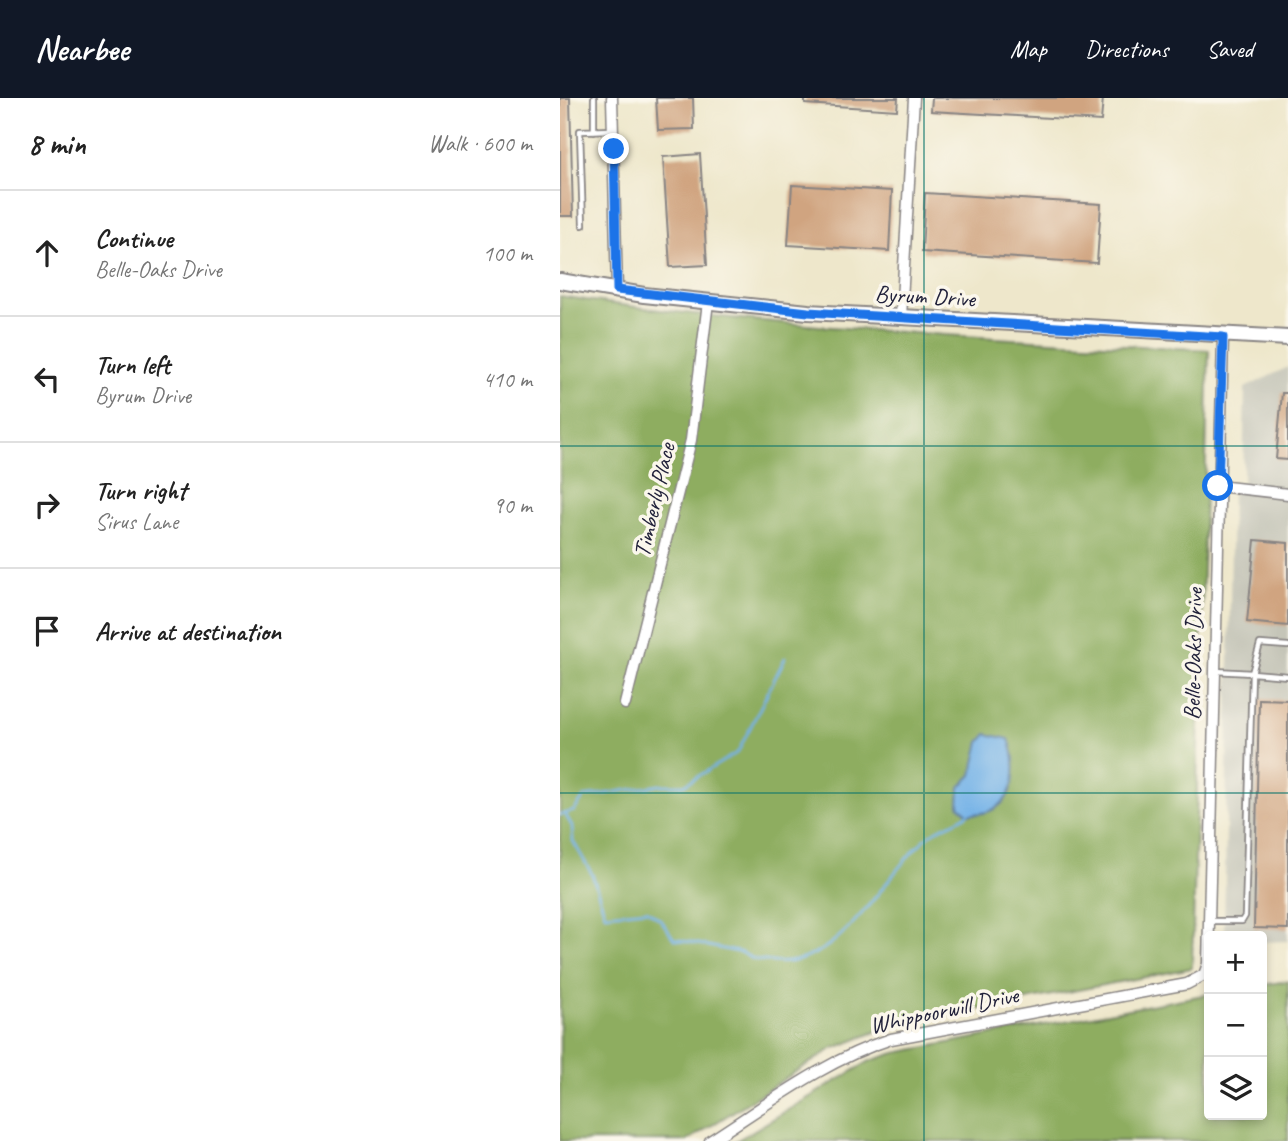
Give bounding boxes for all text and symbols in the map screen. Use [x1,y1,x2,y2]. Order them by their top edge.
text: Nearbee [35,28,129,70]
text: Map [1010,34,1047,64]
text: Directions [1085,34,1168,64]
text: Saved [1206,34,1253,64]
text: 8 min [28,125,85,163]
text: Walk · 600 m [428,129,532,158]
route end [598,133,629,164]
text: Continue [95,222,173,255]
icon: ahead [28,234,66,272]
text: 100 m [483,239,532,268]
text: Belle-Oaks Drive [95,255,222,284]
street label: Byrum Drive [874,278,978,314]
text: Turn left [95,348,170,381]
icon: left [28,360,66,398]
text: 410 m [483,365,532,394]
text: Byrum Drive [95,381,191,410]
street label: Timberly Place [626,438,682,560]
route start [1202,470,1233,501]
text: Turn right [95,474,186,507]
icon: right [28,486,66,524]
text: 90 m [493,491,532,520]
text: Sirus Lane [95,507,178,536]
street label: Belle-Oaks Drive [1177,585,1209,720]
icon: arrive [28,612,66,650]
text: Arrive at destination [95,615,281,648]
map controls [1204,931,1267,1120]
button: + [1204,931,1267,994]
street label: Whippoorwill Drive [867,979,1023,1040]
button: − [1204,994,1267,1057]
button: layers [1204,1057,1267,1120]

